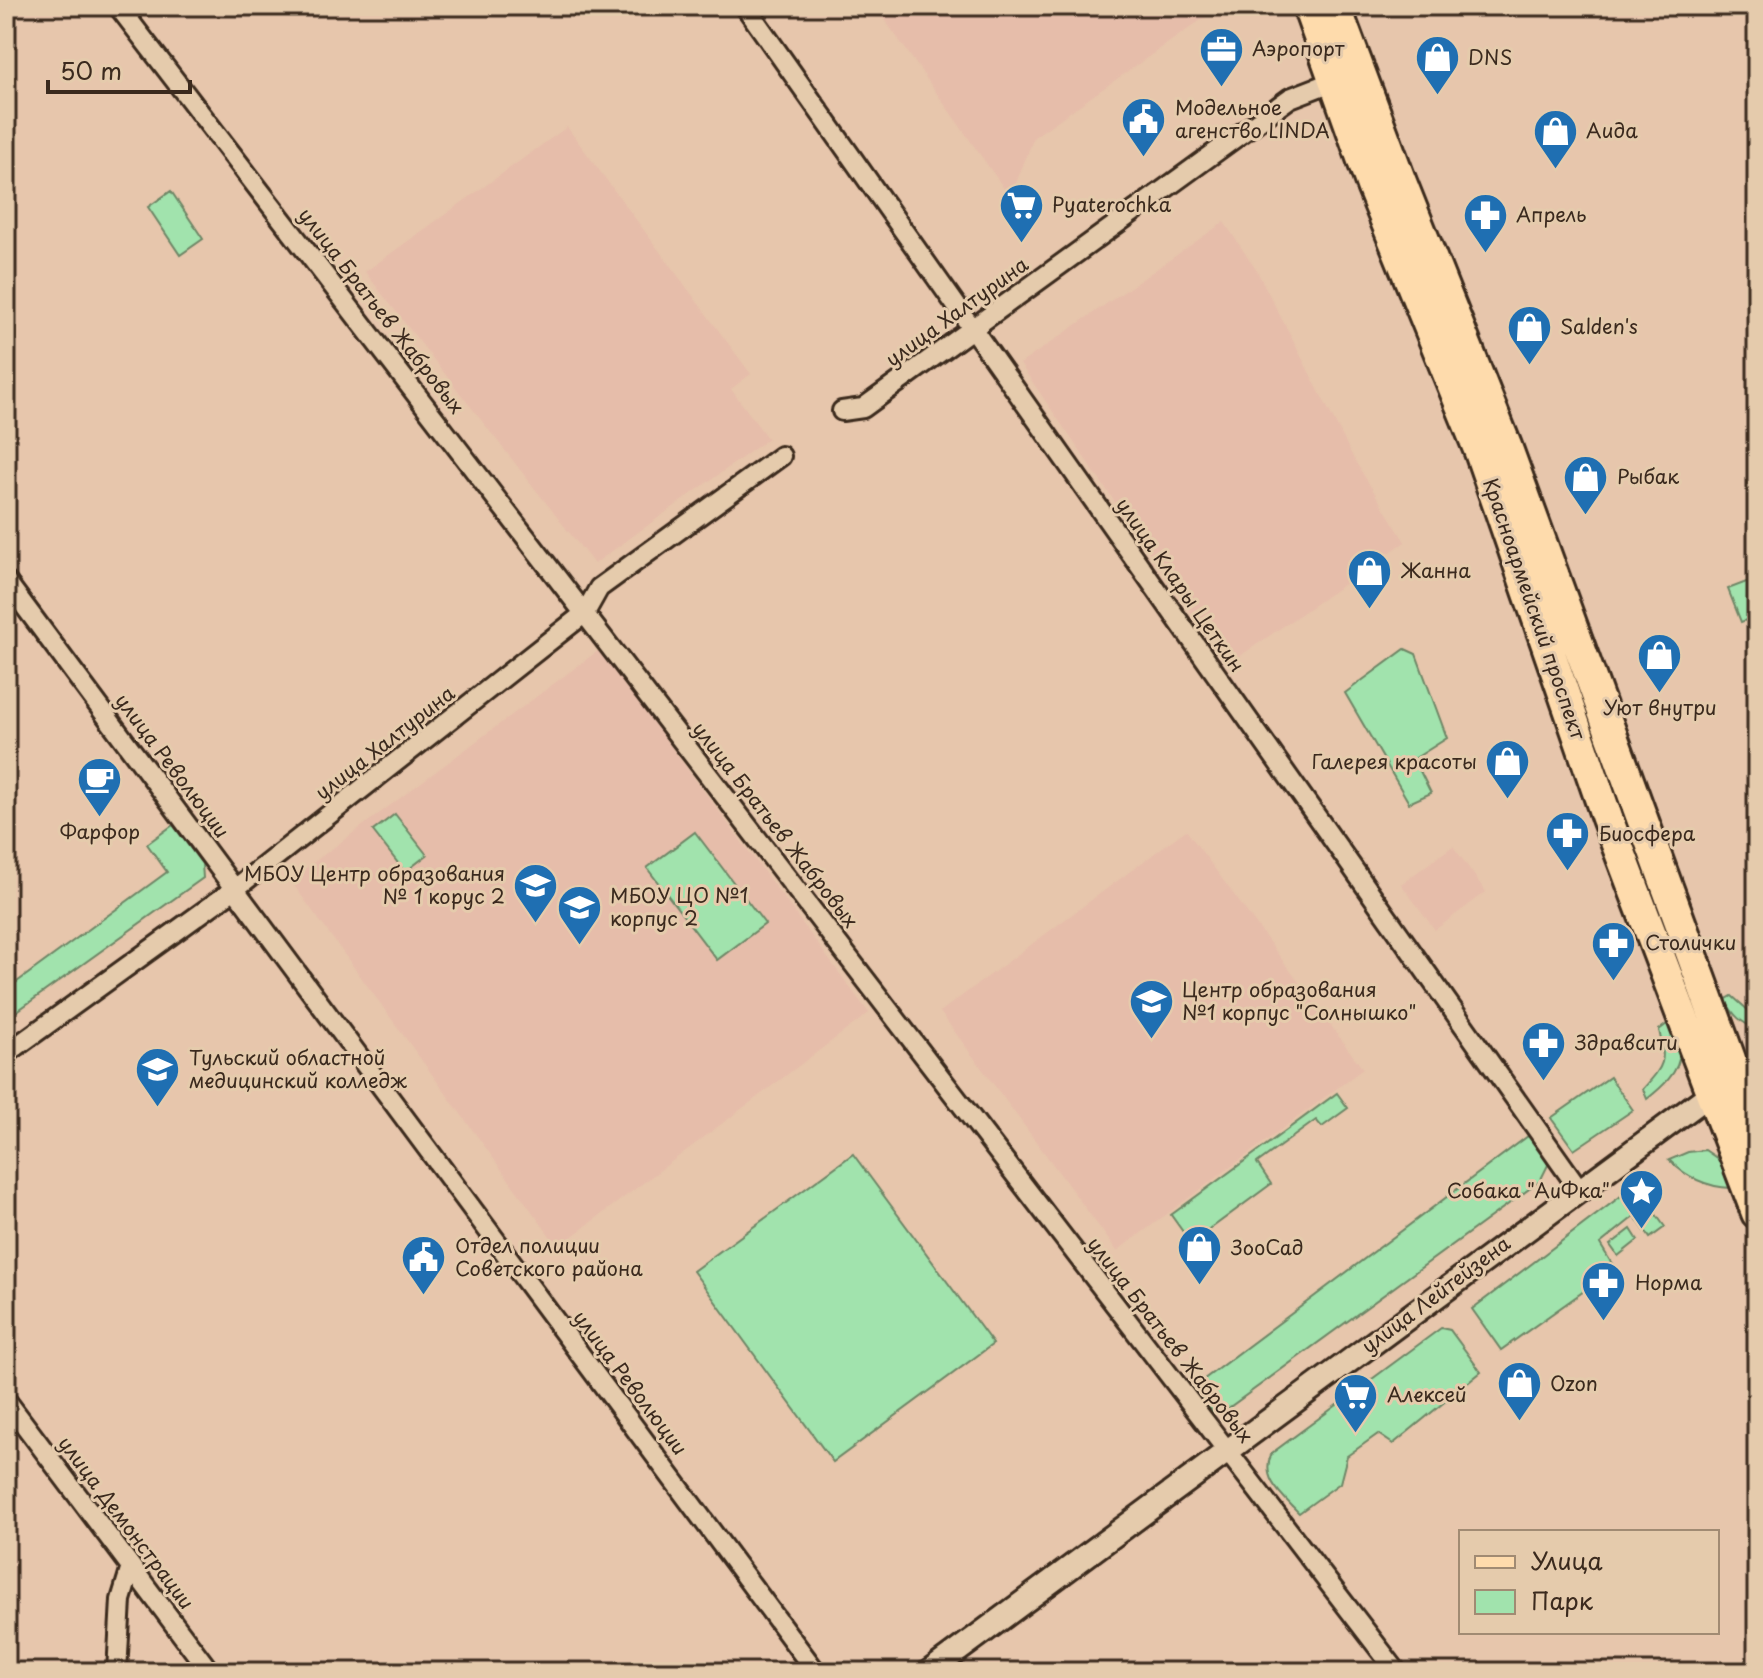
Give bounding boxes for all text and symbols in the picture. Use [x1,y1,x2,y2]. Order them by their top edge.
office icon: Аэропорт [1197,25,1245,88]
place label: Аэропорт [1252,33,1345,63]
shop icon: DNS [1413,34,1461,97]
place label: DNS [1468,42,1512,72]
scale bar [48,44,190,94]
text: 50 m [60,52,122,88]
place label: Модельное агенство LINDA [1175,92,1330,145]
public building icon: Модельное агенство LINDA [1120,96,1168,159]
shop icon: Аида [1531,107,1579,170]
place label: Аида [1586,115,1638,145]
supermarket icon: Pyaterochka [997,181,1045,244]
place label: Pyaterochka [1052,189,1172,219]
pharmacy icon: Апрель [1461,191,1509,254]
place label: Апрель [1516,199,1586,229]
street label: улица Братьев Жабровых [292,201,472,420]
street label: улица Халтурина [879,249,1034,373]
shop icon: Salden's [1505,303,1553,366]
place label: Salden's [1560,311,1638,341]
shop icon: Рыбак [1562,453,1610,516]
place label: Рыбак [1617,461,1679,491]
street label: Красноармейский проспект [1476,474,1594,744]
street label: улица Клары Цеткин [1109,491,1252,678]
shop icon: Жанна [1346,547,1394,610]
place label: Жанна [1400,555,1471,585]
shop icon: Уют внутри [1636,632,1684,695]
street label: улица Халтурина [308,678,461,806]
street label: улица Революции [108,687,237,844]
place label: Уют внутри [1603,692,1717,722]
street label: улица Братьев Жабровых [686,715,866,934]
shop icon: Галерея красоты [1484,738,1532,801]
place label: Галерея красоты [1312,746,1477,776]
cafe icon: Фарфор [76,756,124,819]
pharmacy icon: Биосфера [1544,810,1592,873]
place label: Фарфор [60,816,140,846]
place label: Биосфера [1599,818,1696,848]
place label: МБОУ Центр образования № 1 корус 2 [244,858,505,911]
school or university icon: МБОУ Центр образования № 1 корус 2 [512,861,560,924]
place label: МБОУ ЦО №1 корпус 2 [610,880,748,933]
school or university icon: МБОУ ЦО №1 корпус 2 [555,884,603,947]
pharmacy icon: Столички [1590,919,1638,982]
place label: Столички [1645,927,1736,957]
place label: Центр образования №1 корпус "Солнышко" [1182,974,1416,1027]
school or university icon: Центр образования №1 корпус "Солнышко" [1127,978,1175,1041]
pharmacy icon: Здравсити [1520,1019,1568,1082]
place label: Здравсити [1574,1027,1678,1057]
place label: Тульский областной медицинский колледж [189,1042,407,1095]
school or university icon: Тульский областной медицинский колледж [134,1045,182,1108]
place icon: Собака "АиФка" [1617,1167,1665,1230]
place label: Собака "АиФка" [1447,1175,1610,1205]
shop icon: ЗооСад [1176,1224,1224,1287]
street label: улица Лейтейзена [1355,1228,1517,1360]
place label: Отдел полиции Советского района [455,1230,643,1283]
street label: улица Братьев Жабровых [1081,1230,1261,1449]
place label: ЗооСад [1230,1232,1304,1262]
public building icon: Отдел полиции Советского района [400,1234,448,1297]
pharmacy icon: Норма [1580,1259,1628,1322]
place label: Норма [1635,1267,1703,1297]
street label: улица Революции [566,1304,695,1461]
shop icon: Ozon [1495,1360,1543,1423]
place label: Ozon [1550,1368,1598,1398]
supermarket icon: Алексей [1332,1371,1380,1434]
place label: Алексей [1387,1379,1467,1409]
street label: улица Демонстрации [52,1429,202,1615]
legend [1459,1530,1719,1634]
text: Улица [1531,1542,1603,1578]
text: Парк [1531,1582,1594,1618]

